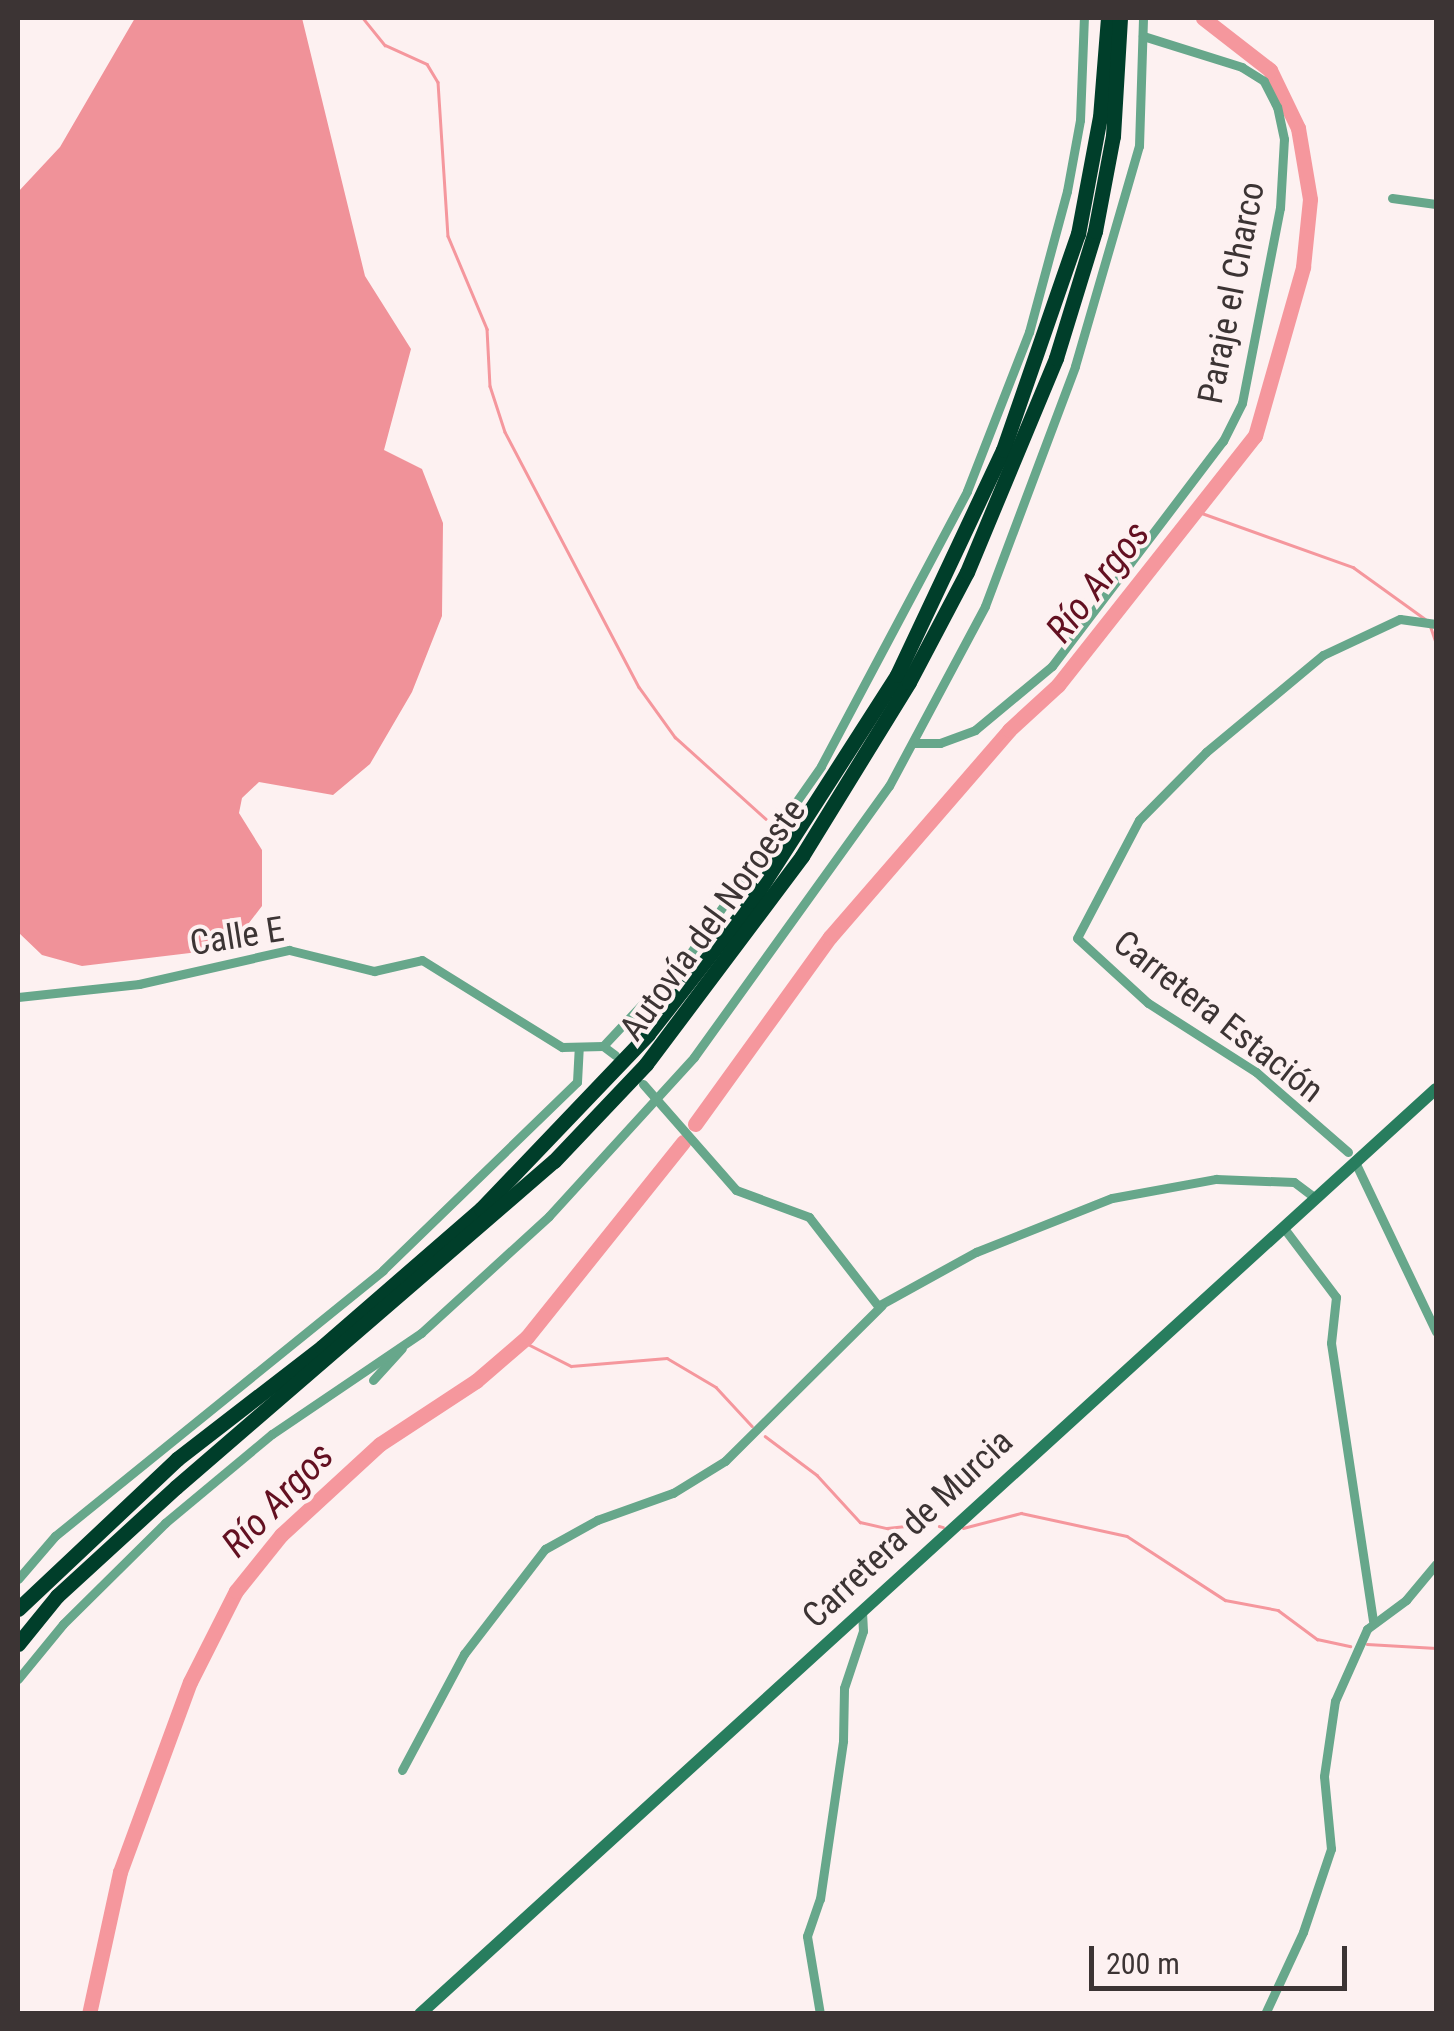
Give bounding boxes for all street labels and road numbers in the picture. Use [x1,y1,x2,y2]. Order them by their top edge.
street label: Paraje el Charco [1190,179,1274,407]
street label: Autovía del Noroeste [611,791,815,1049]
street label: Calle E [187,909,287,965]
street label: Carretera Estación [1105,922,1331,1112]
street label: Carretera de Murcia [794,1421,1022,1637]

